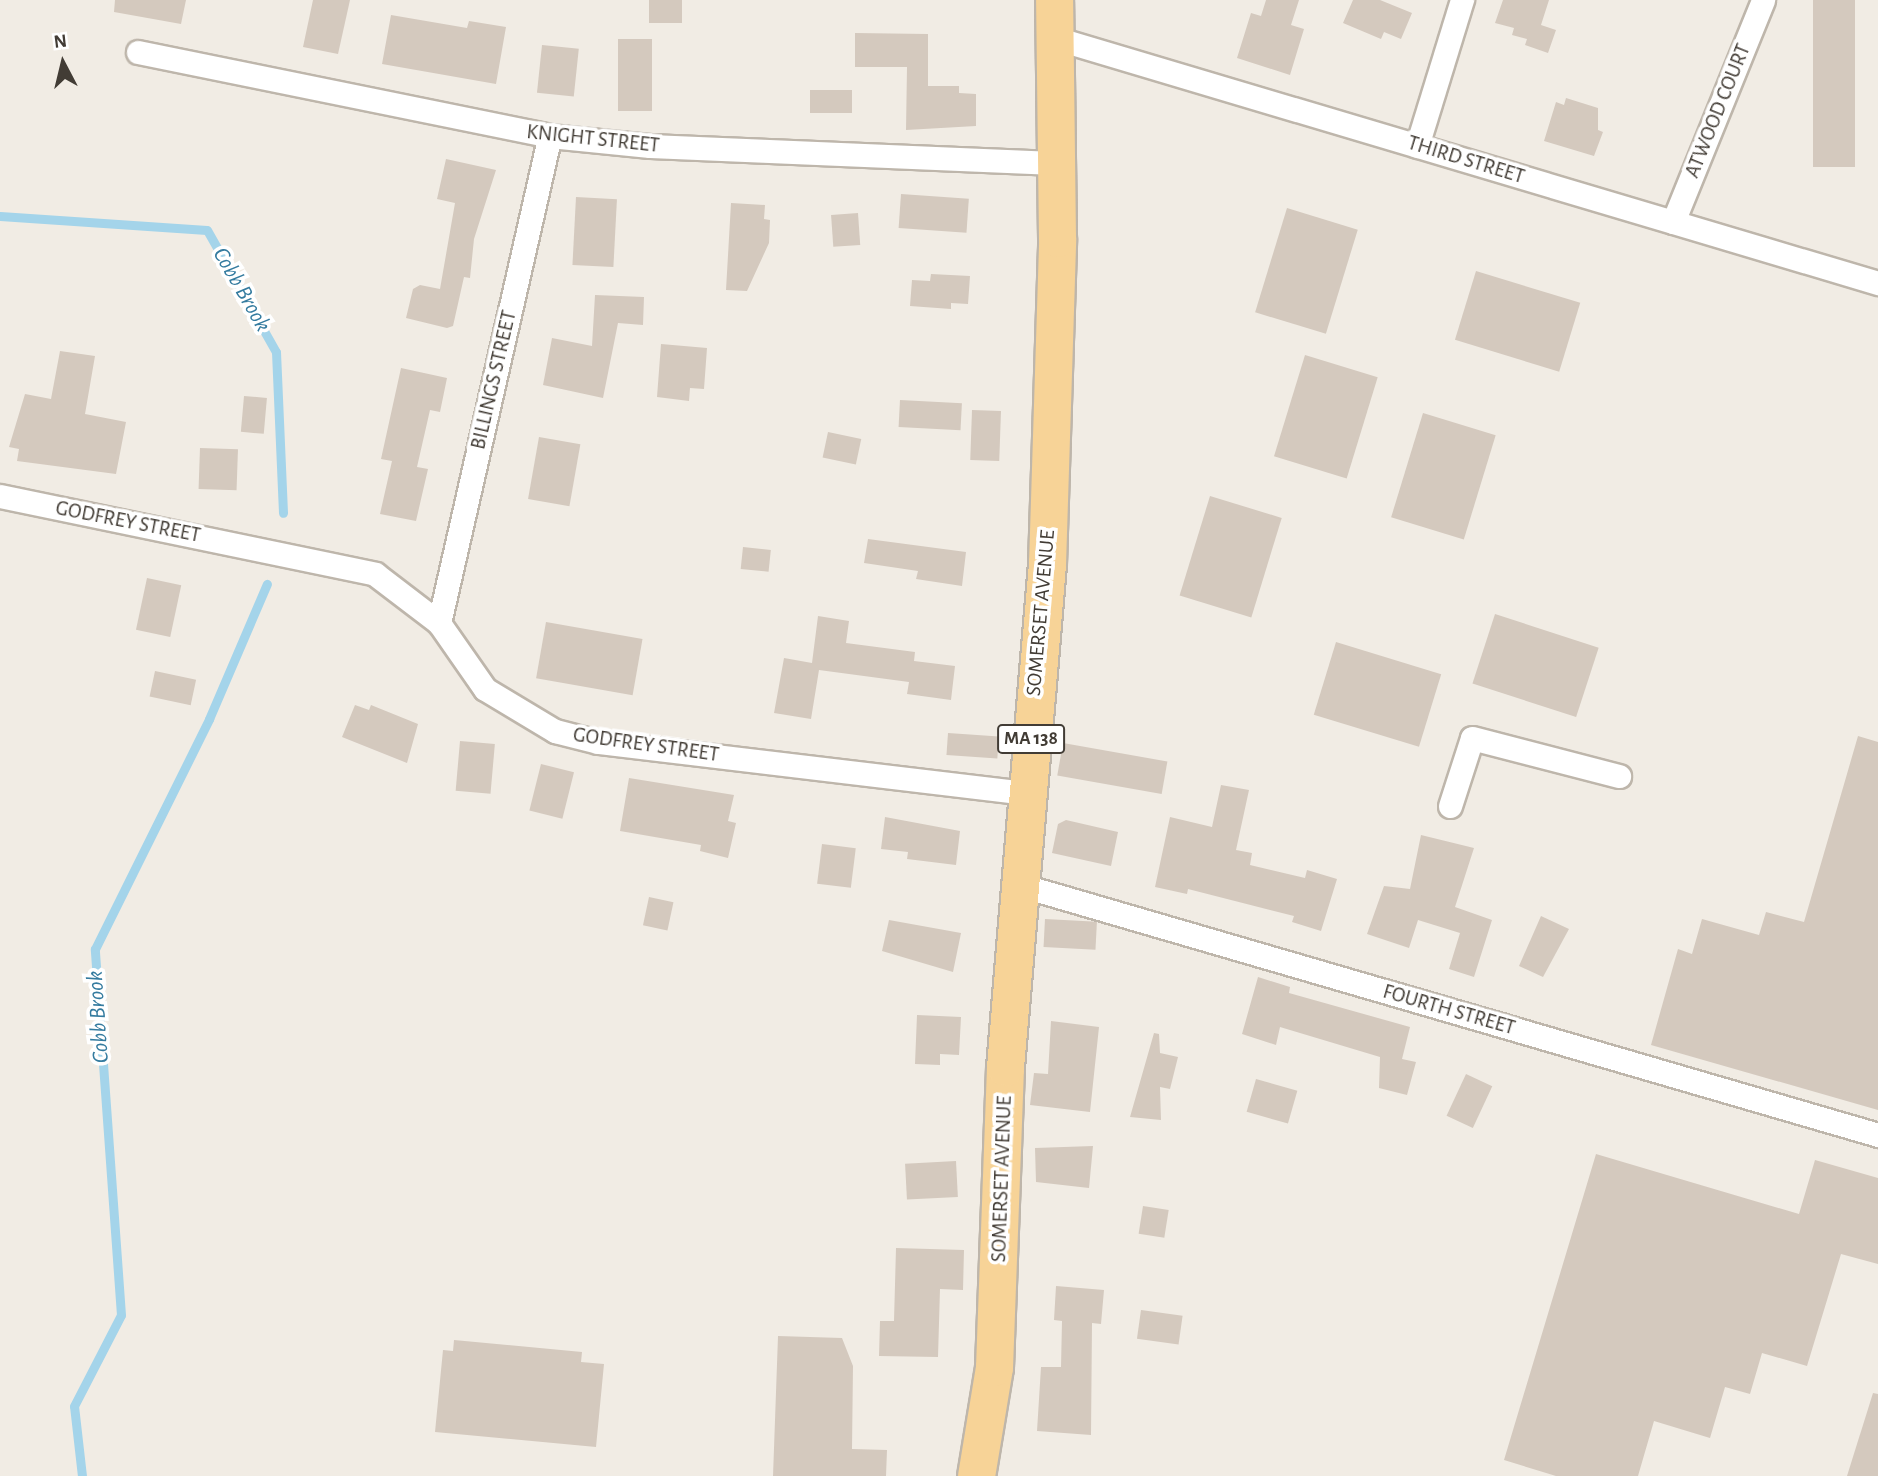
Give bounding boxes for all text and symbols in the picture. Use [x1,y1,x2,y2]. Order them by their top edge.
north arrow [28,28,98,98]
text: N [53,31,68,52]
street label: ATWOOD COURT [1680,40,1756,182]
street label: KNIGHT STREET [525,119,661,159]
street label: THIRD STREET [1404,130,1528,190]
water label: Cobb Brook [206,243,276,337]
street label: BILLINGS STREET [466,308,522,452]
street label: GODFREY STREET [53,496,203,548]
street label: SOMERSET AVENUE [1021,529,1061,697]
street label: GODFREY STREET [571,722,721,768]
road number: MA 138 [996,724,1066,754]
water label: Cobb Brook [82,970,116,1064]
street label: FOURTH STREET [1380,979,1518,1041]
street label: SOMERSET AVENUE [986,1095,1018,1263]

